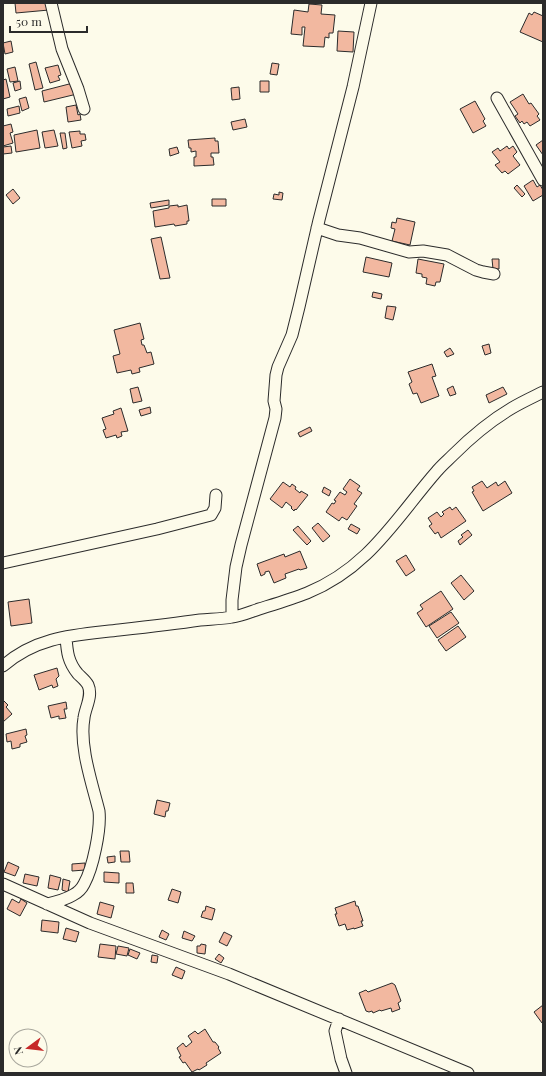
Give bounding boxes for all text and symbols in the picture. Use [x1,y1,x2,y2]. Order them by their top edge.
scale bar [10,8,87,34]
text: 50 m [16,13,42,29]
north arrow [8,1028,48,1068]
text: N [10,1045,26,1056]

